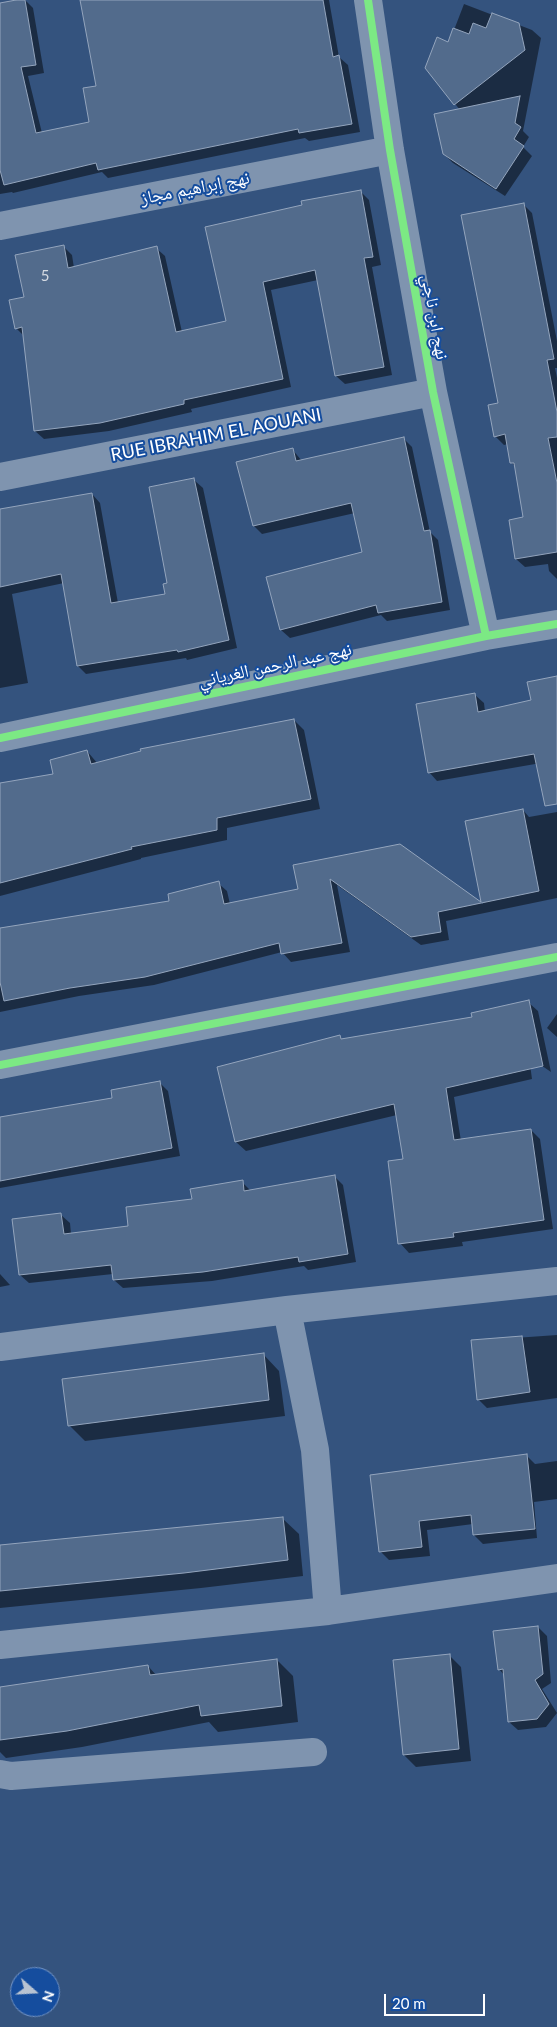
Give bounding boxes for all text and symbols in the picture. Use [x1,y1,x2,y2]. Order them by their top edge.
street label: نهج إبراهيم مجاز [139,167,251,209]
house number: 5 [41,267,49,285]
street label: نهج ابن ناجي [417,273,453,361]
street label: RUE IBRAHIM EL AOUANI [109,404,323,466]
street label: نهج عبد الرحمن الغرياني [196,638,354,692]
north arrow [10,1967,60,2017]
scale bar [387,1984,488,2016]
text: N [39,1989,59,2005]
text: 20 m [392,1994,426,2012]

